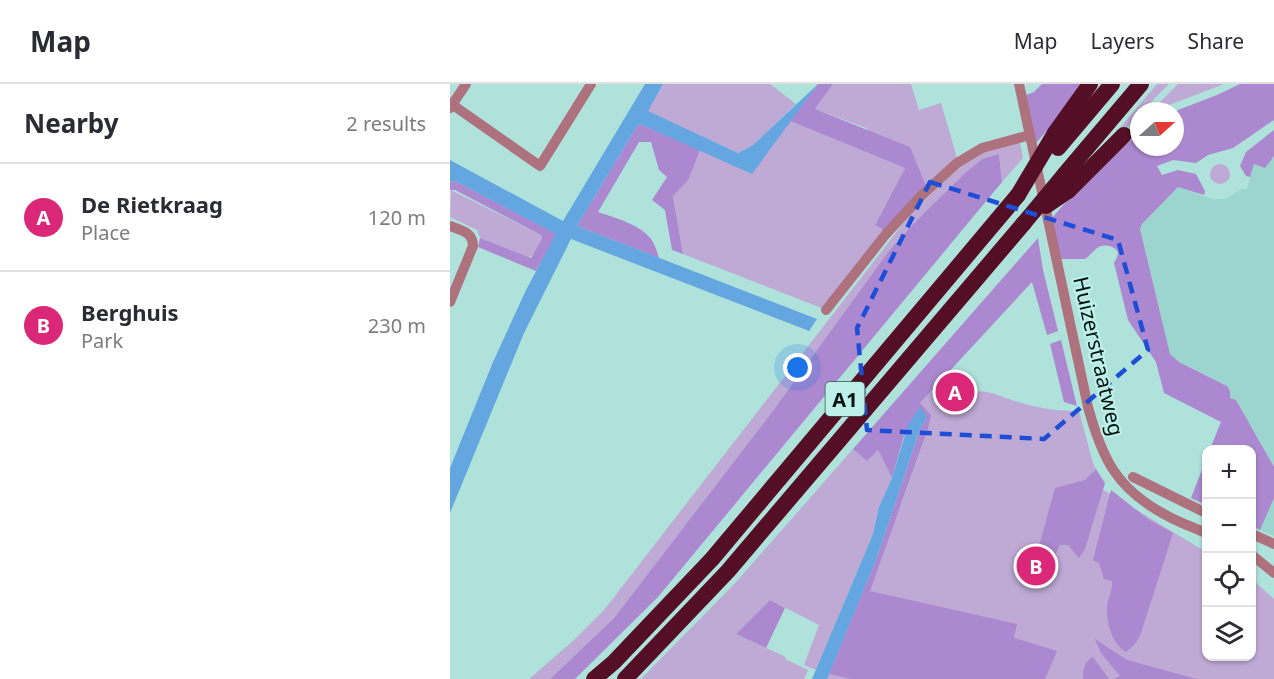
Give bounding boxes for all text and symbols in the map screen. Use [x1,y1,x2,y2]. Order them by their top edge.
text: Map [30,22,91,60]
text: Map [1014,27,1058,55]
text: Layers [1091,27,1155,55]
text: Share [1188,27,1244,55]
north arrow [1130,102,1184,156]
text: Nearby [24,105,119,141]
text: 2 results [346,110,426,137]
text: De Rietkraag [81,189,223,219]
text: A [37,204,50,231]
text: 120 m [368,204,426,231]
text: Place [81,219,130,246]
street label: Huizerstraatweg [1067,274,1131,438]
text: Berghuis [81,297,179,327]
text: B [37,312,50,339]
text: 230 m [368,312,426,339]
text: Park [81,327,123,354]
your location [783,353,812,382]
pin: A [936,370,974,414]
road number: A1 [826,382,864,416]
map controls [1202,445,1256,661]
button: + [1202,445,1256,499]
button: − [1202,499,1256,553]
pin: B [1016,544,1056,588]
button: locate [1202,553,1256,607]
button: layers [1202,607,1256,661]

